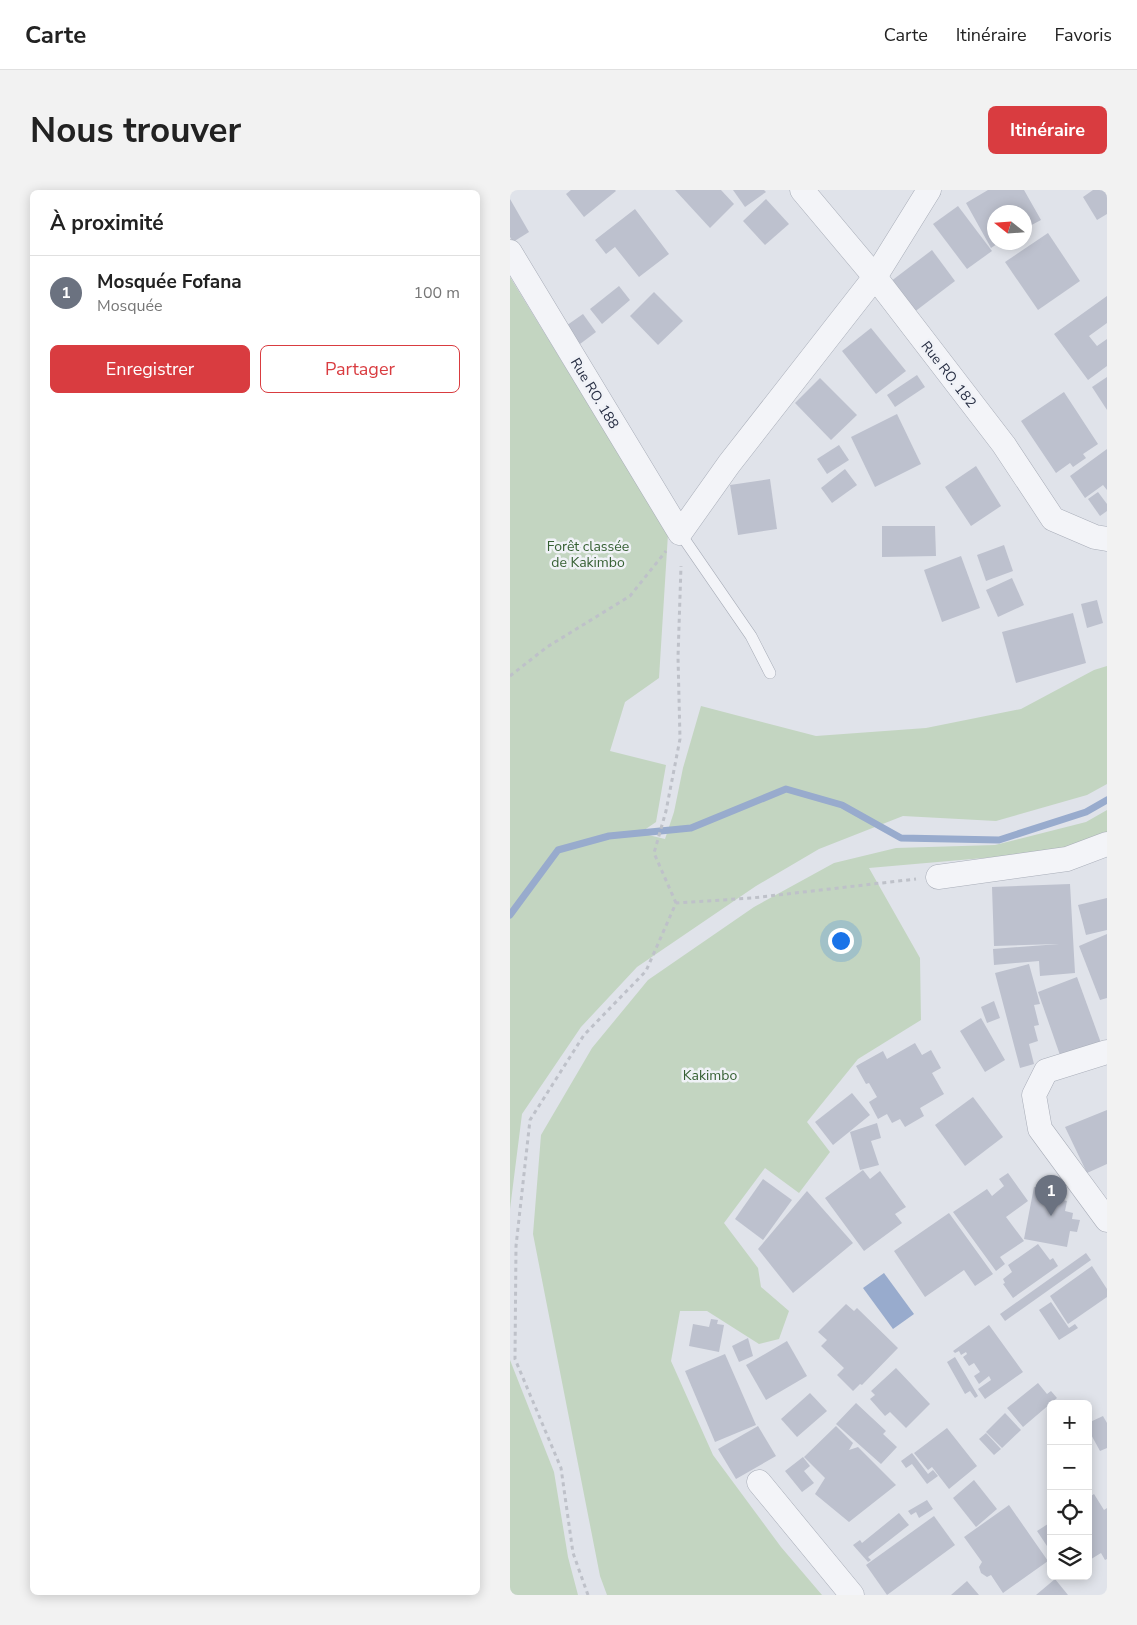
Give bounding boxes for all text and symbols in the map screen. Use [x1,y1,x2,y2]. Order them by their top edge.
text: Carte [25,19,86,51]
text: Carte [884,23,928,47]
text: Itinéraire [956,23,1027,47]
text: Favoris [1055,23,1112,47]
button: Itinéraire [988,106,1107,154]
text: Nous trouver [30,107,241,154]
north arrow [987,205,1032,250]
text: À proximité [50,209,164,237]
text: Mosquée Fofana [97,269,242,295]
text: 1 [61,282,71,304]
text: 100 m [413,282,460,304]
text: Mosquée [97,295,163,317]
street label: Rue RO. 182 [917,337,981,412]
button: Enregistrer [50,345,250,393]
button: Partager [260,345,460,393]
street label: Rue RO. 188 [566,354,623,432]
park label: Forêt classée de Kakimbo [547,537,629,572]
your location [828,928,854,954]
park label: Kakimbo [683,1066,737,1085]
pin: 1 [1035,1175,1067,1216]
map controls [1047,1400,1092,1580]
button: + [1047,1400,1092,1445]
button: − [1047,1445,1092,1490]
button: locate [1047,1490,1092,1535]
button: layers [1047,1535,1092,1580]

